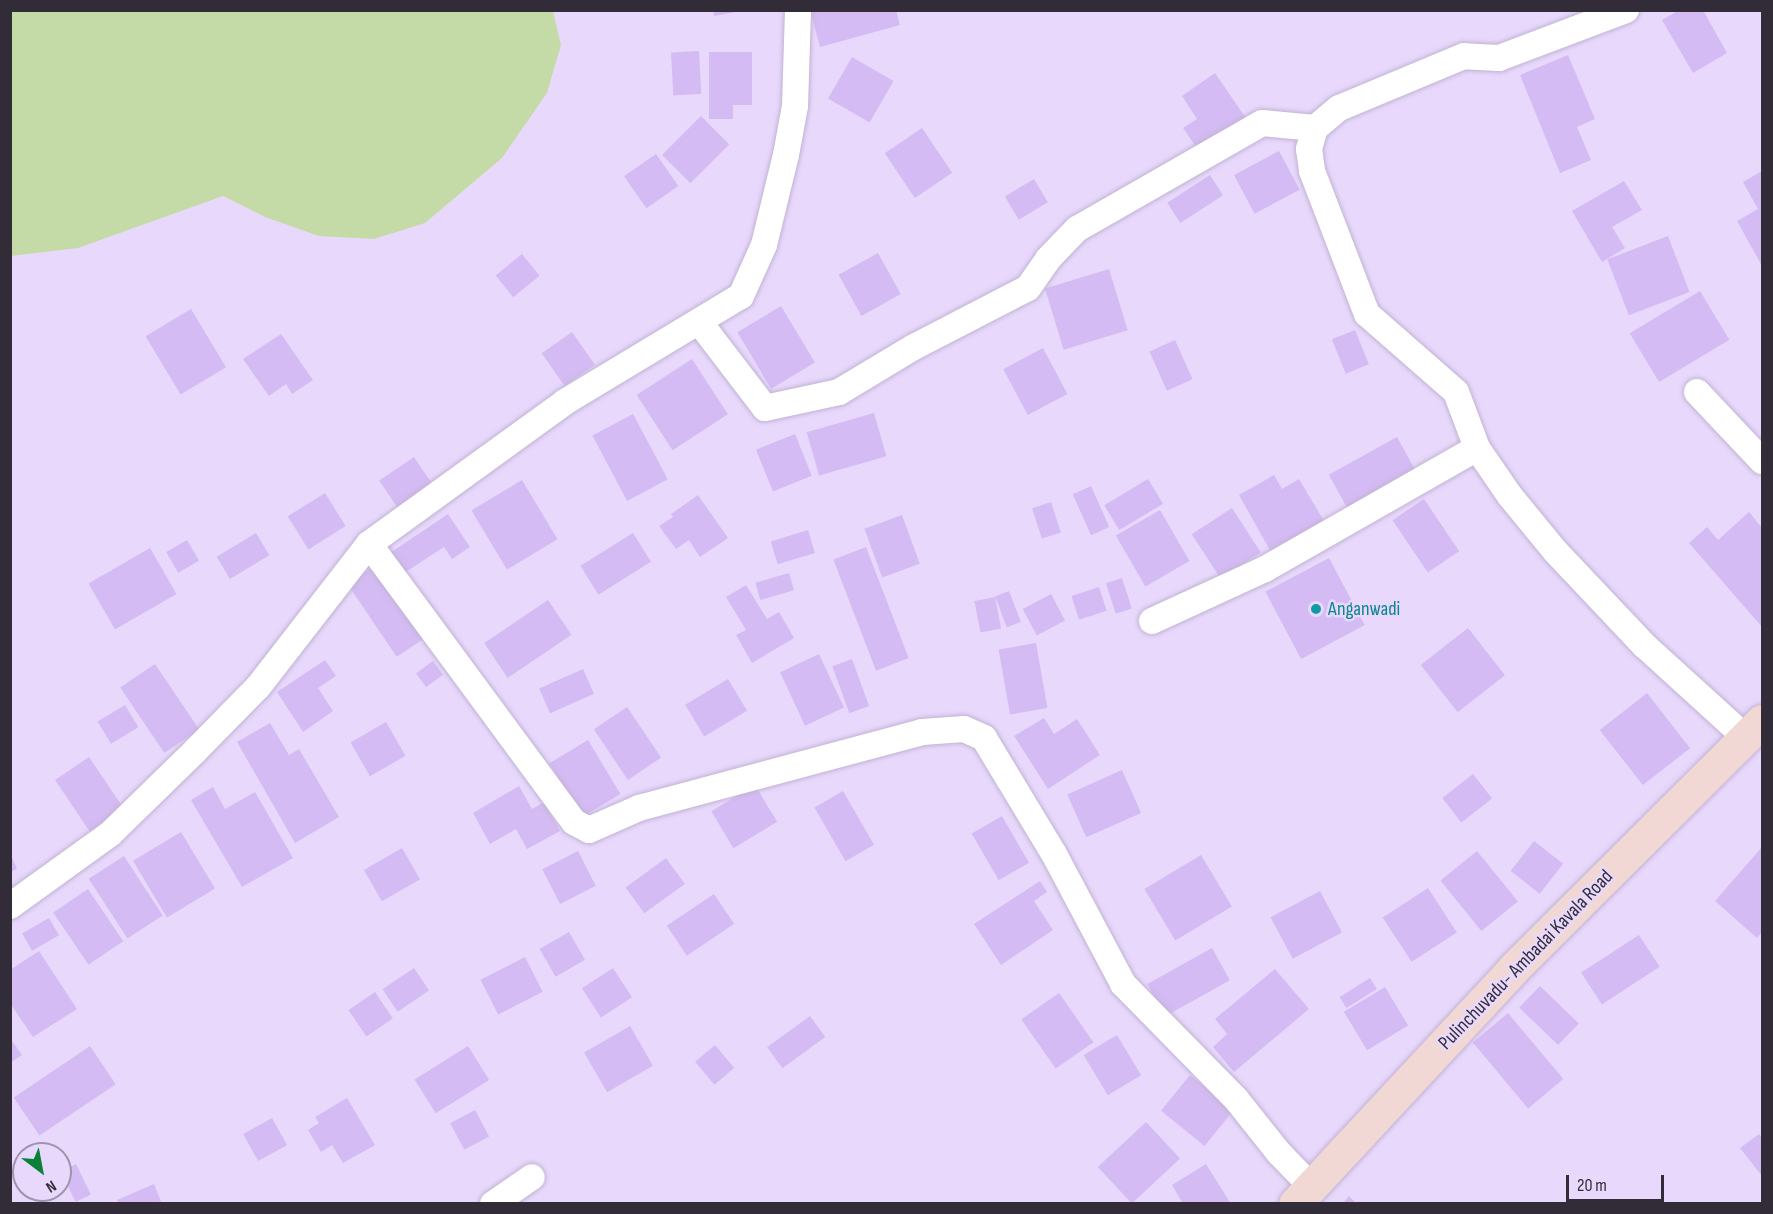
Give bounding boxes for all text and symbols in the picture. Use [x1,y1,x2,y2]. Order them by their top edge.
place label: Anganwadi [1328,597,1400,621]
marker: Anganwadi [1309,602,1323,616]
street label: Pulinchuvadu- Ambadai Kavala Road [1434,865,1618,1055]
north arrow [12,1142,72,1202]
scale bar [1569,1163,1666,1201]
text: 20 m [1577,1175,1607,1196]
text: N [42,1176,59,1196]

